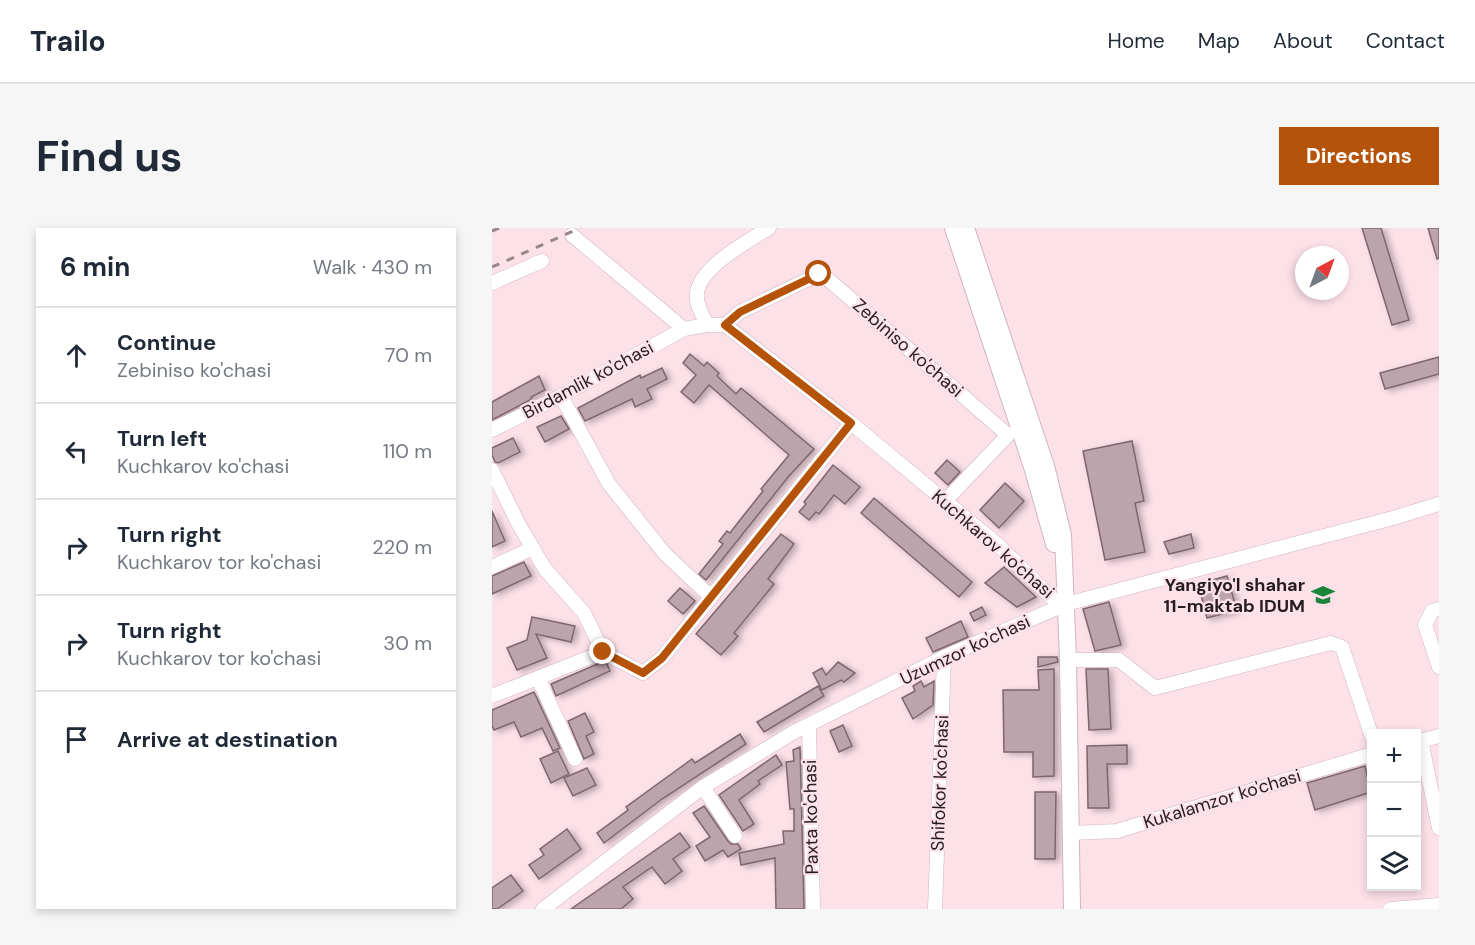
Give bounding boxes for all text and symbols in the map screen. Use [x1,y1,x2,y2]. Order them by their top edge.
text: Trailo [30,23,106,60]
text: Home [1107,27,1165,55]
text: Map [1198,27,1240,55]
text: About [1273,27,1333,55]
text: Contact [1366,27,1445,55]
button: Directions [1279,127,1439,185]
text: Find us [36,129,182,184]
north arrow [1295,246,1349,300]
text: 6 min [60,250,130,284]
text: Walk · 430 m [313,254,432,280]
route start [805,260,831,286]
street label: Zebiniso ko'chasi [848,293,968,403]
text: Continue [117,328,216,357]
street label: Birdamlik ko'chasi [518,335,658,425]
icon: ahead [60,339,93,372]
text: 70 m [385,342,432,368]
text: Zebiniso ko'chasi [117,357,271,383]
text: Turn left [117,424,207,453]
icon: left [60,435,93,468]
text: 110 m [383,438,432,464]
text: Kuchkarov ko'chasi [117,453,289,479]
street label: Kuchkarov ko'chasi [927,484,1059,604]
text: Turn right [117,520,222,549]
icon: right [60,531,93,564]
text: 220 m [372,534,432,560]
text: Kuchkarov tor ko'chasi [117,549,321,575]
place label: Yangiyo'l shahar 11-maktab IDUM [1163,573,1305,618]
school or university icon: Yangiyo'l shahar 11-maktab IDUM [1310,582,1336,608]
street label: Uzumzor ko'chasi [896,609,1034,691]
text: Turn right [117,616,222,645]
icon: right [60,627,93,660]
text: 30 m [383,630,432,656]
route end [589,638,615,664]
text: Kuchkarov tor ko'chasi [117,645,321,671]
street label: Shifokor ko'chasi [926,714,954,852]
icon: arrive [60,723,93,756]
text: Arrive at destination [117,725,338,754]
map controls [1367,729,1421,891]
button: + [1367,729,1421,783]
street label: Paxta ko'chasi [798,760,824,874]
street label: Kukalamzor ko'chasi [1140,764,1304,834]
button: − [1367,783,1421,837]
button: layers [1367,837,1421,891]

